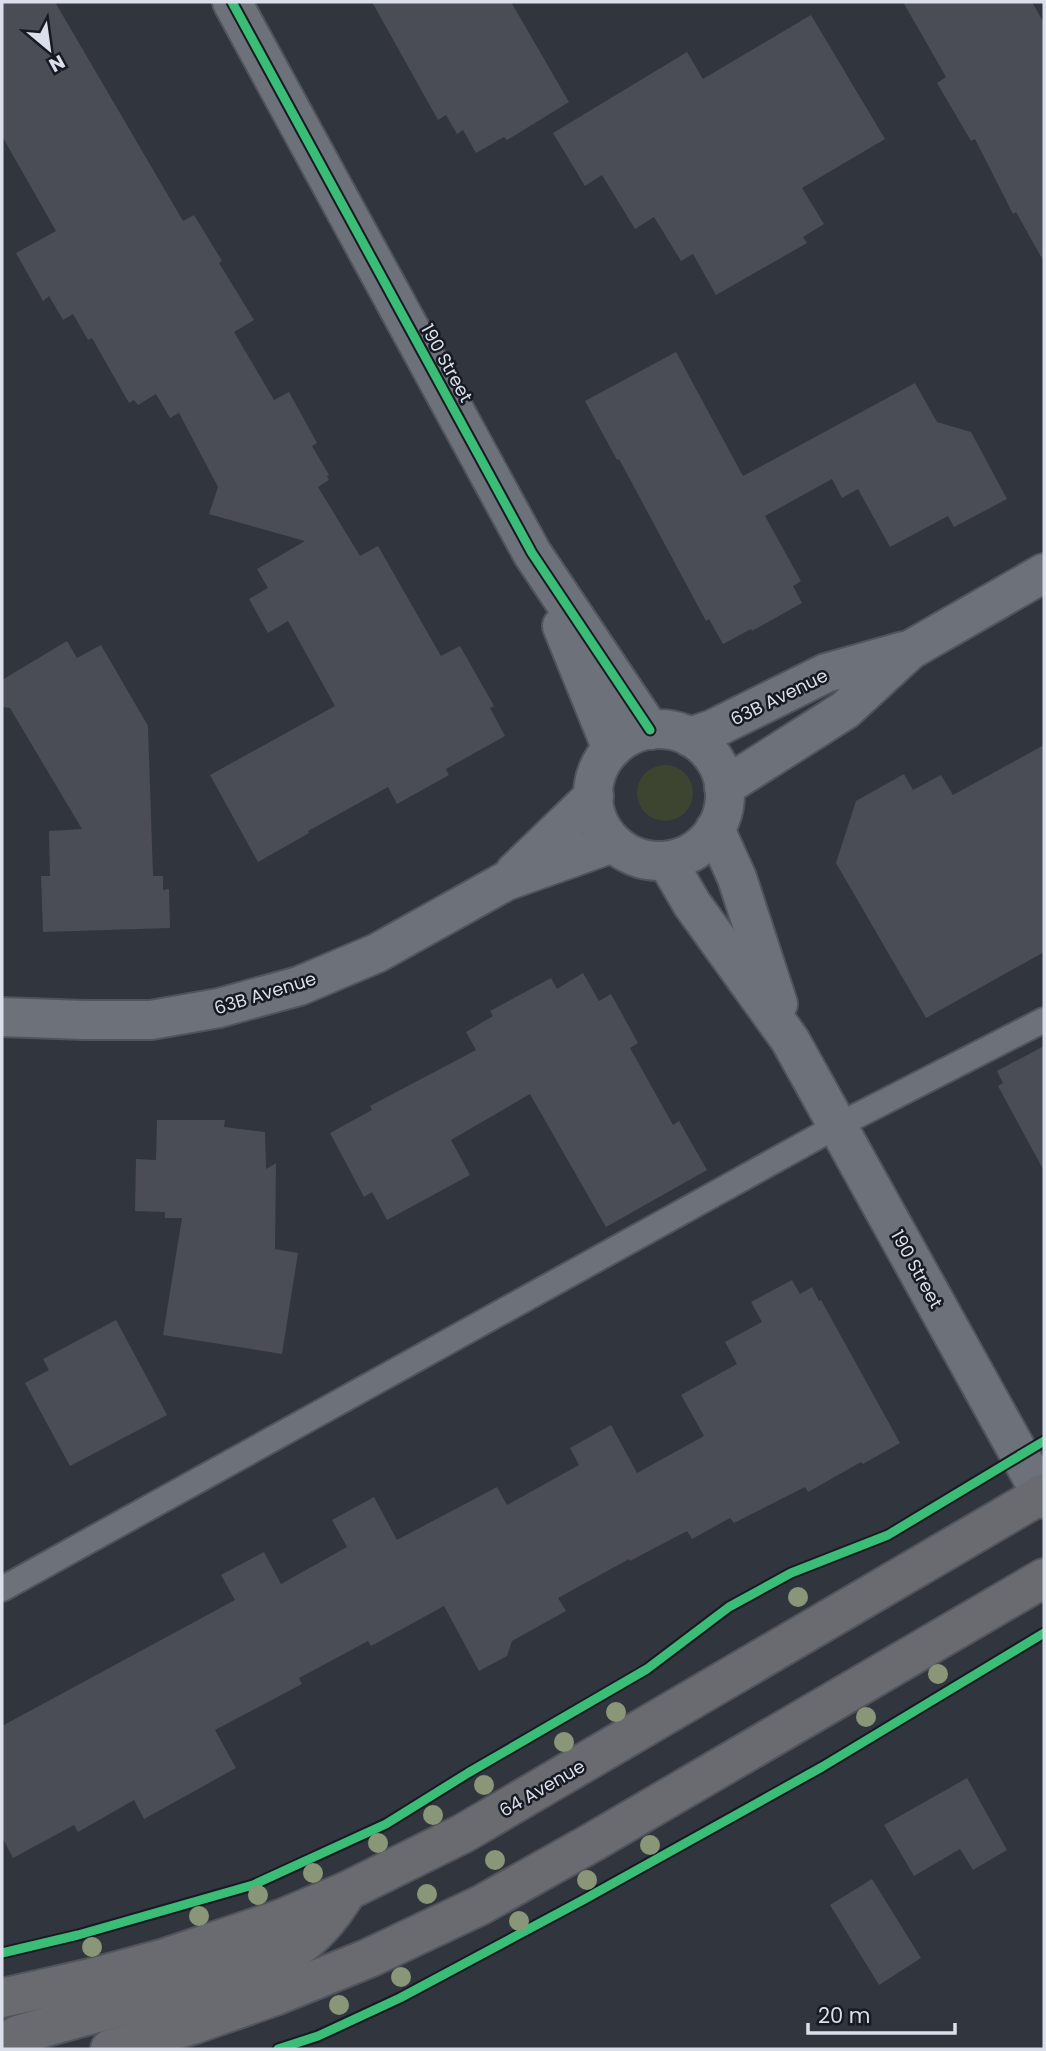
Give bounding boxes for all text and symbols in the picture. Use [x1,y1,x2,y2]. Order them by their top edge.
north arrow [14,14,84,84]
text: N [44,48,70,79]
street label: 190 Street [415,319,479,407]
street label: 63B Avenue [726,663,832,731]
street label: 63B Avenue [211,966,319,1020]
street label: 190 Street [885,1225,949,1313]
street label: 64 Avenue [495,1753,589,1823]
scale bar [808,1992,955,2036]
text: 20 m [818,2001,871,2030]

